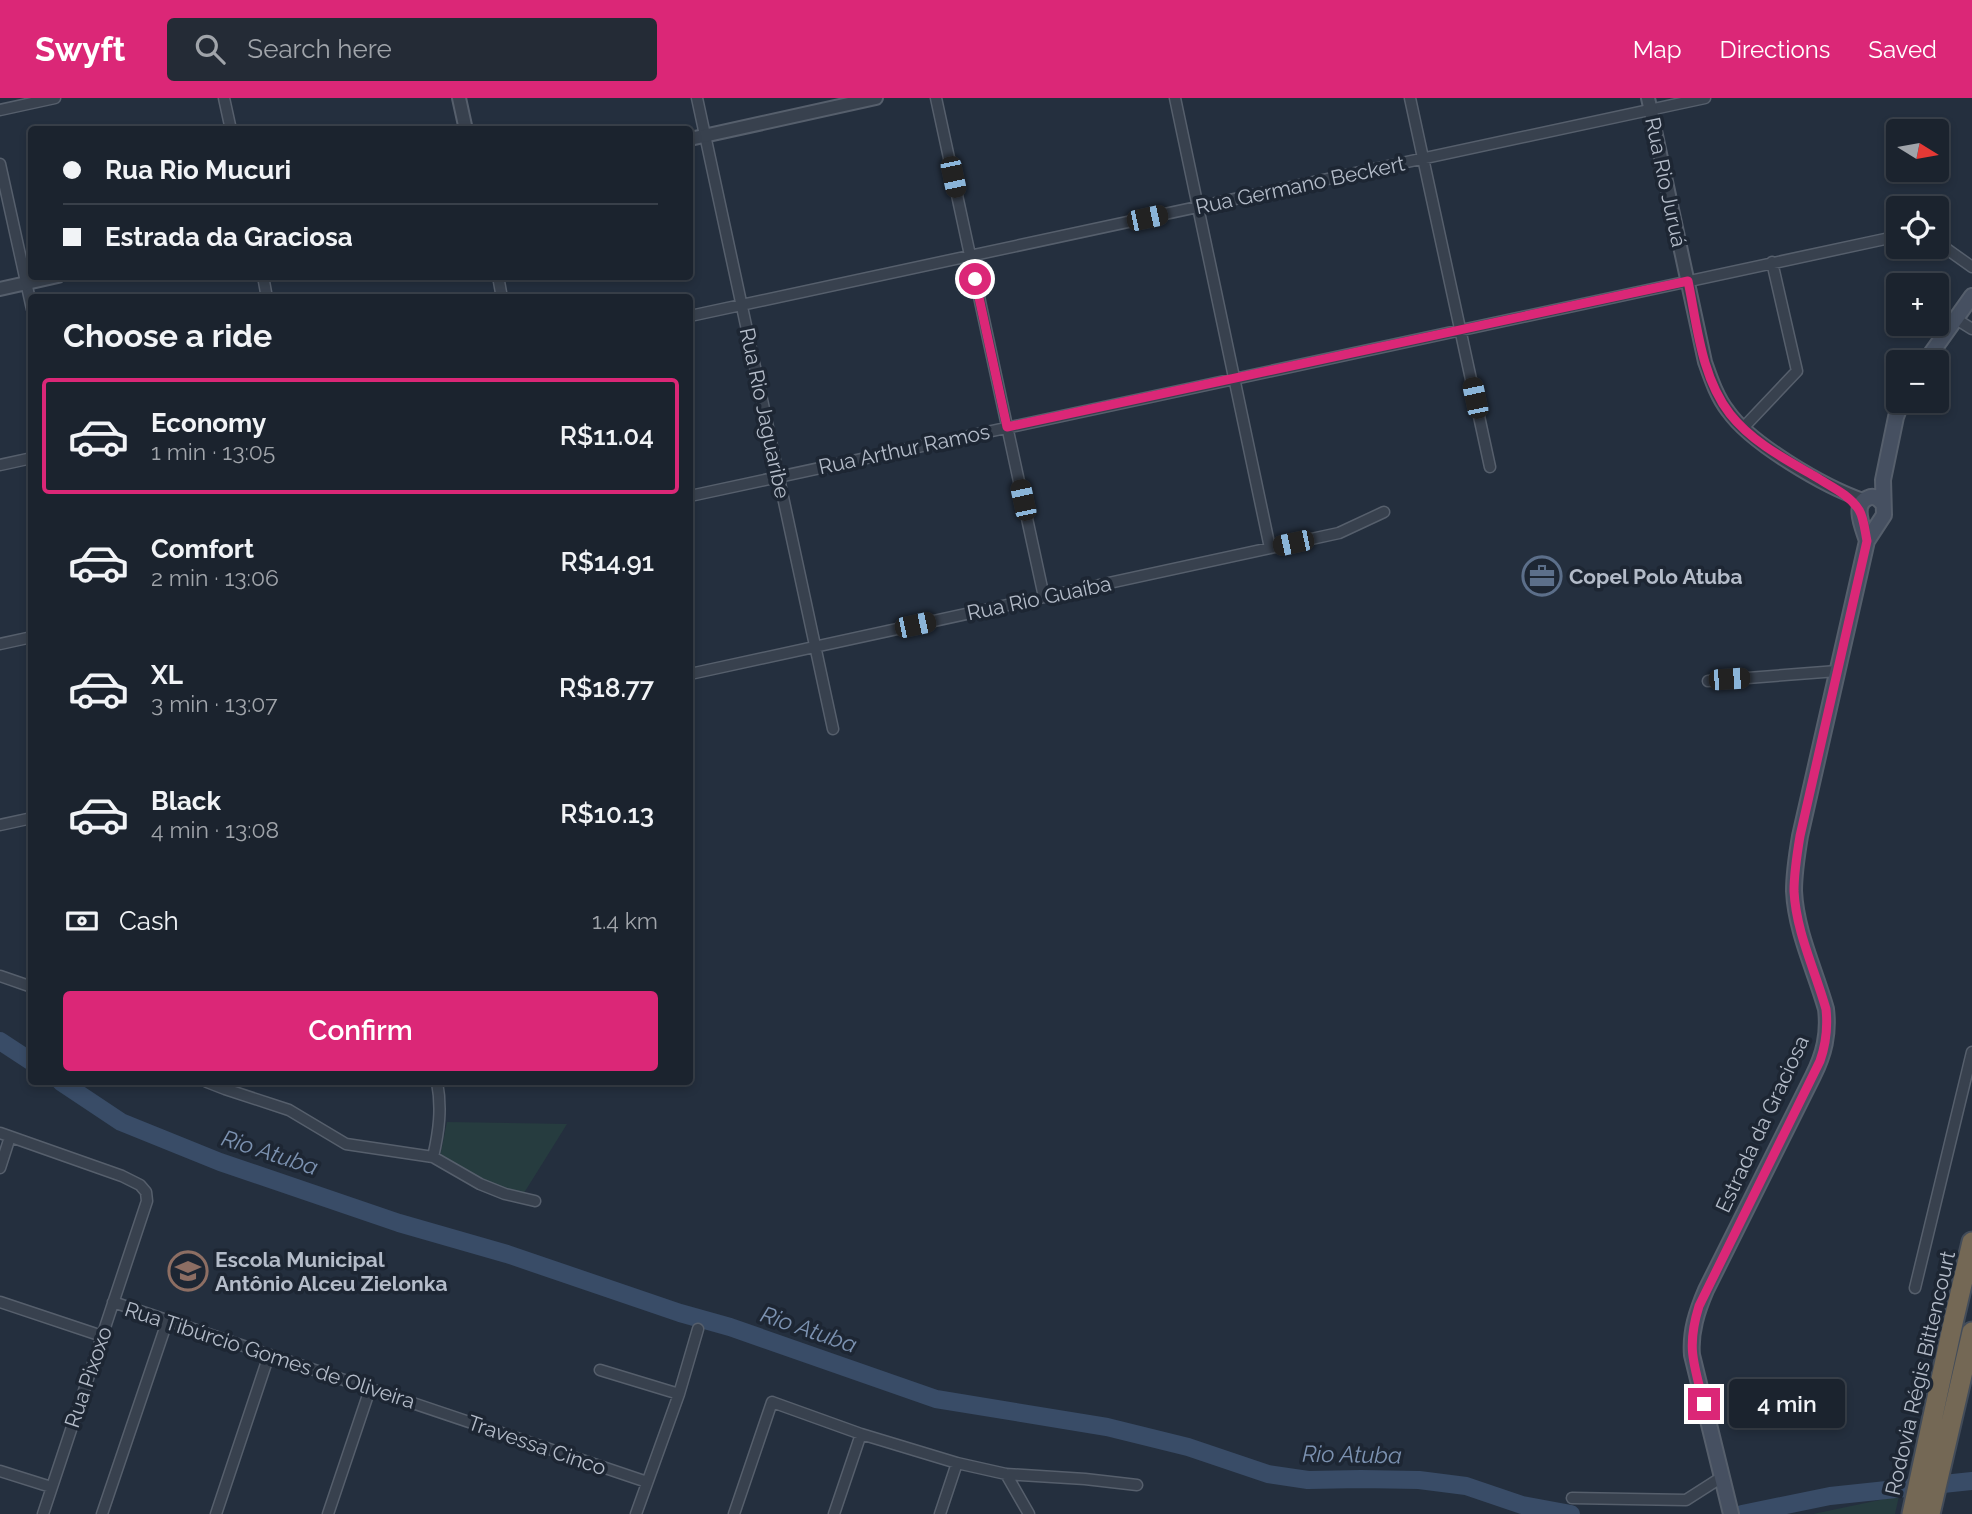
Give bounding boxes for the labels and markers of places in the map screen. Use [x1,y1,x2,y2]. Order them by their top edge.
office icon: Copel Polo Atuba [1521,555,1563,597]
place label: Copel Polo Atuba [1569,564,1742,589]
place label: Escola Municipal Antônio Alceu Zielonka [215,1247,447,1296]
school or university icon: Escola Municipal Antônio Alceu Zielonka [167,1250,209,1292]

